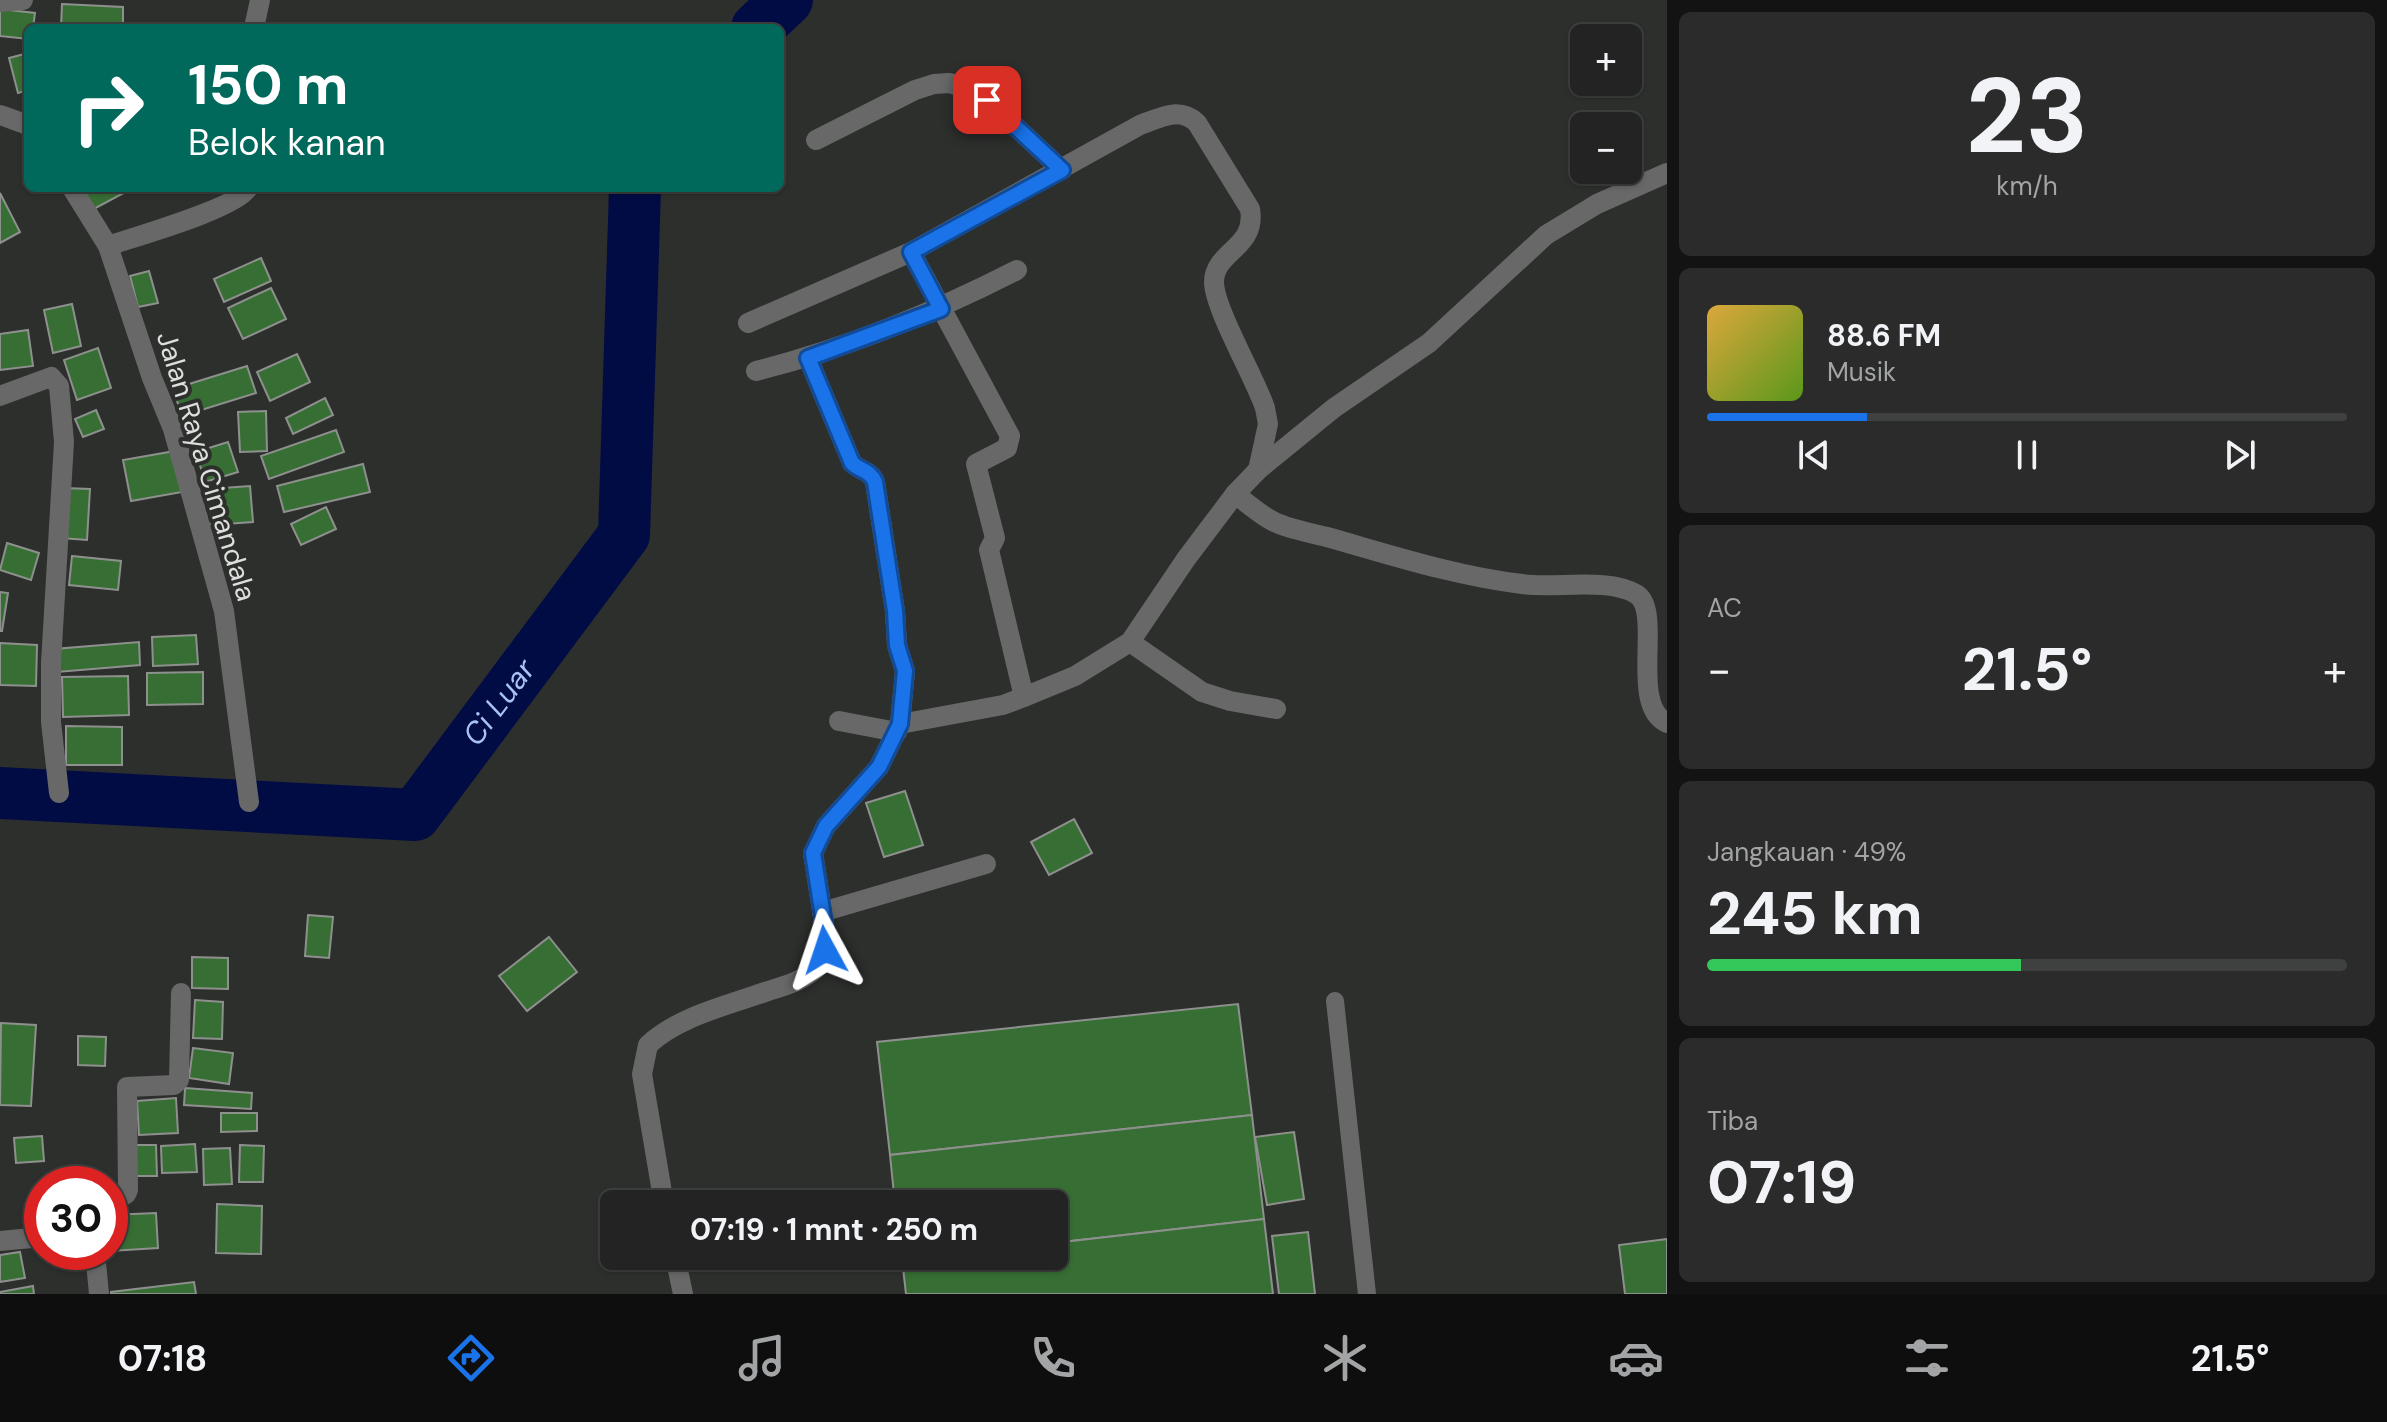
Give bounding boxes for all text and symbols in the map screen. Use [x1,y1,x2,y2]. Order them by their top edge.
map controls [1570,24,1642,184]
button: + [1570,24,1642,96]
text: 150 m [188,48,349,121]
text: 23 [1966,49,2088,184]
icon: right [56,56,160,160]
pin [953,66,1021,134]
icon: arrive [965,78,1009,122]
button: − [1570,112,1642,184]
text: Belok kanan [188,119,386,166]
text: km/h [1996,169,2058,203]
text: 88.6 FM [1827,316,1941,355]
street label: Jalan Raya Cimandala [148,327,265,605]
text: Musik [1827,355,1896,389]
icon: previous [1792,433,1836,477]
icon: pause [2005,433,2049,477]
icon: next [2218,433,2262,477]
text: AC [1707,591,1742,625]
text: 21.5° [1962,630,2092,709]
text: − [1707,641,1731,699]
text: + [2323,641,2347,699]
water label: Ci Luar [454,651,544,753]
text: Jangkauan · 49% [1707,835,1906,869]
text: 245 km [1707,874,1923,953]
position arrow [783,908,867,992]
text: Tiba [1707,1104,1758,1138]
text: 07:19 [1707,1143,1856,1222]
speed limit sign: 30 [24,1166,128,1270]
text: 07:19 · 1 mnt · 250 m [690,1210,978,1249]
icon: directions [443,1330,499,1386]
icon: music [734,1330,790,1386]
icon: phone [1025,1330,1081,1386]
icon: climate [1317,1330,1373,1386]
icon: car [1608,1330,1664,1386]
icon: filters [1899,1330,1955,1386]
text: 07:18 [118,1335,207,1382]
text: 21.5° [2191,1335,2269,1382]

